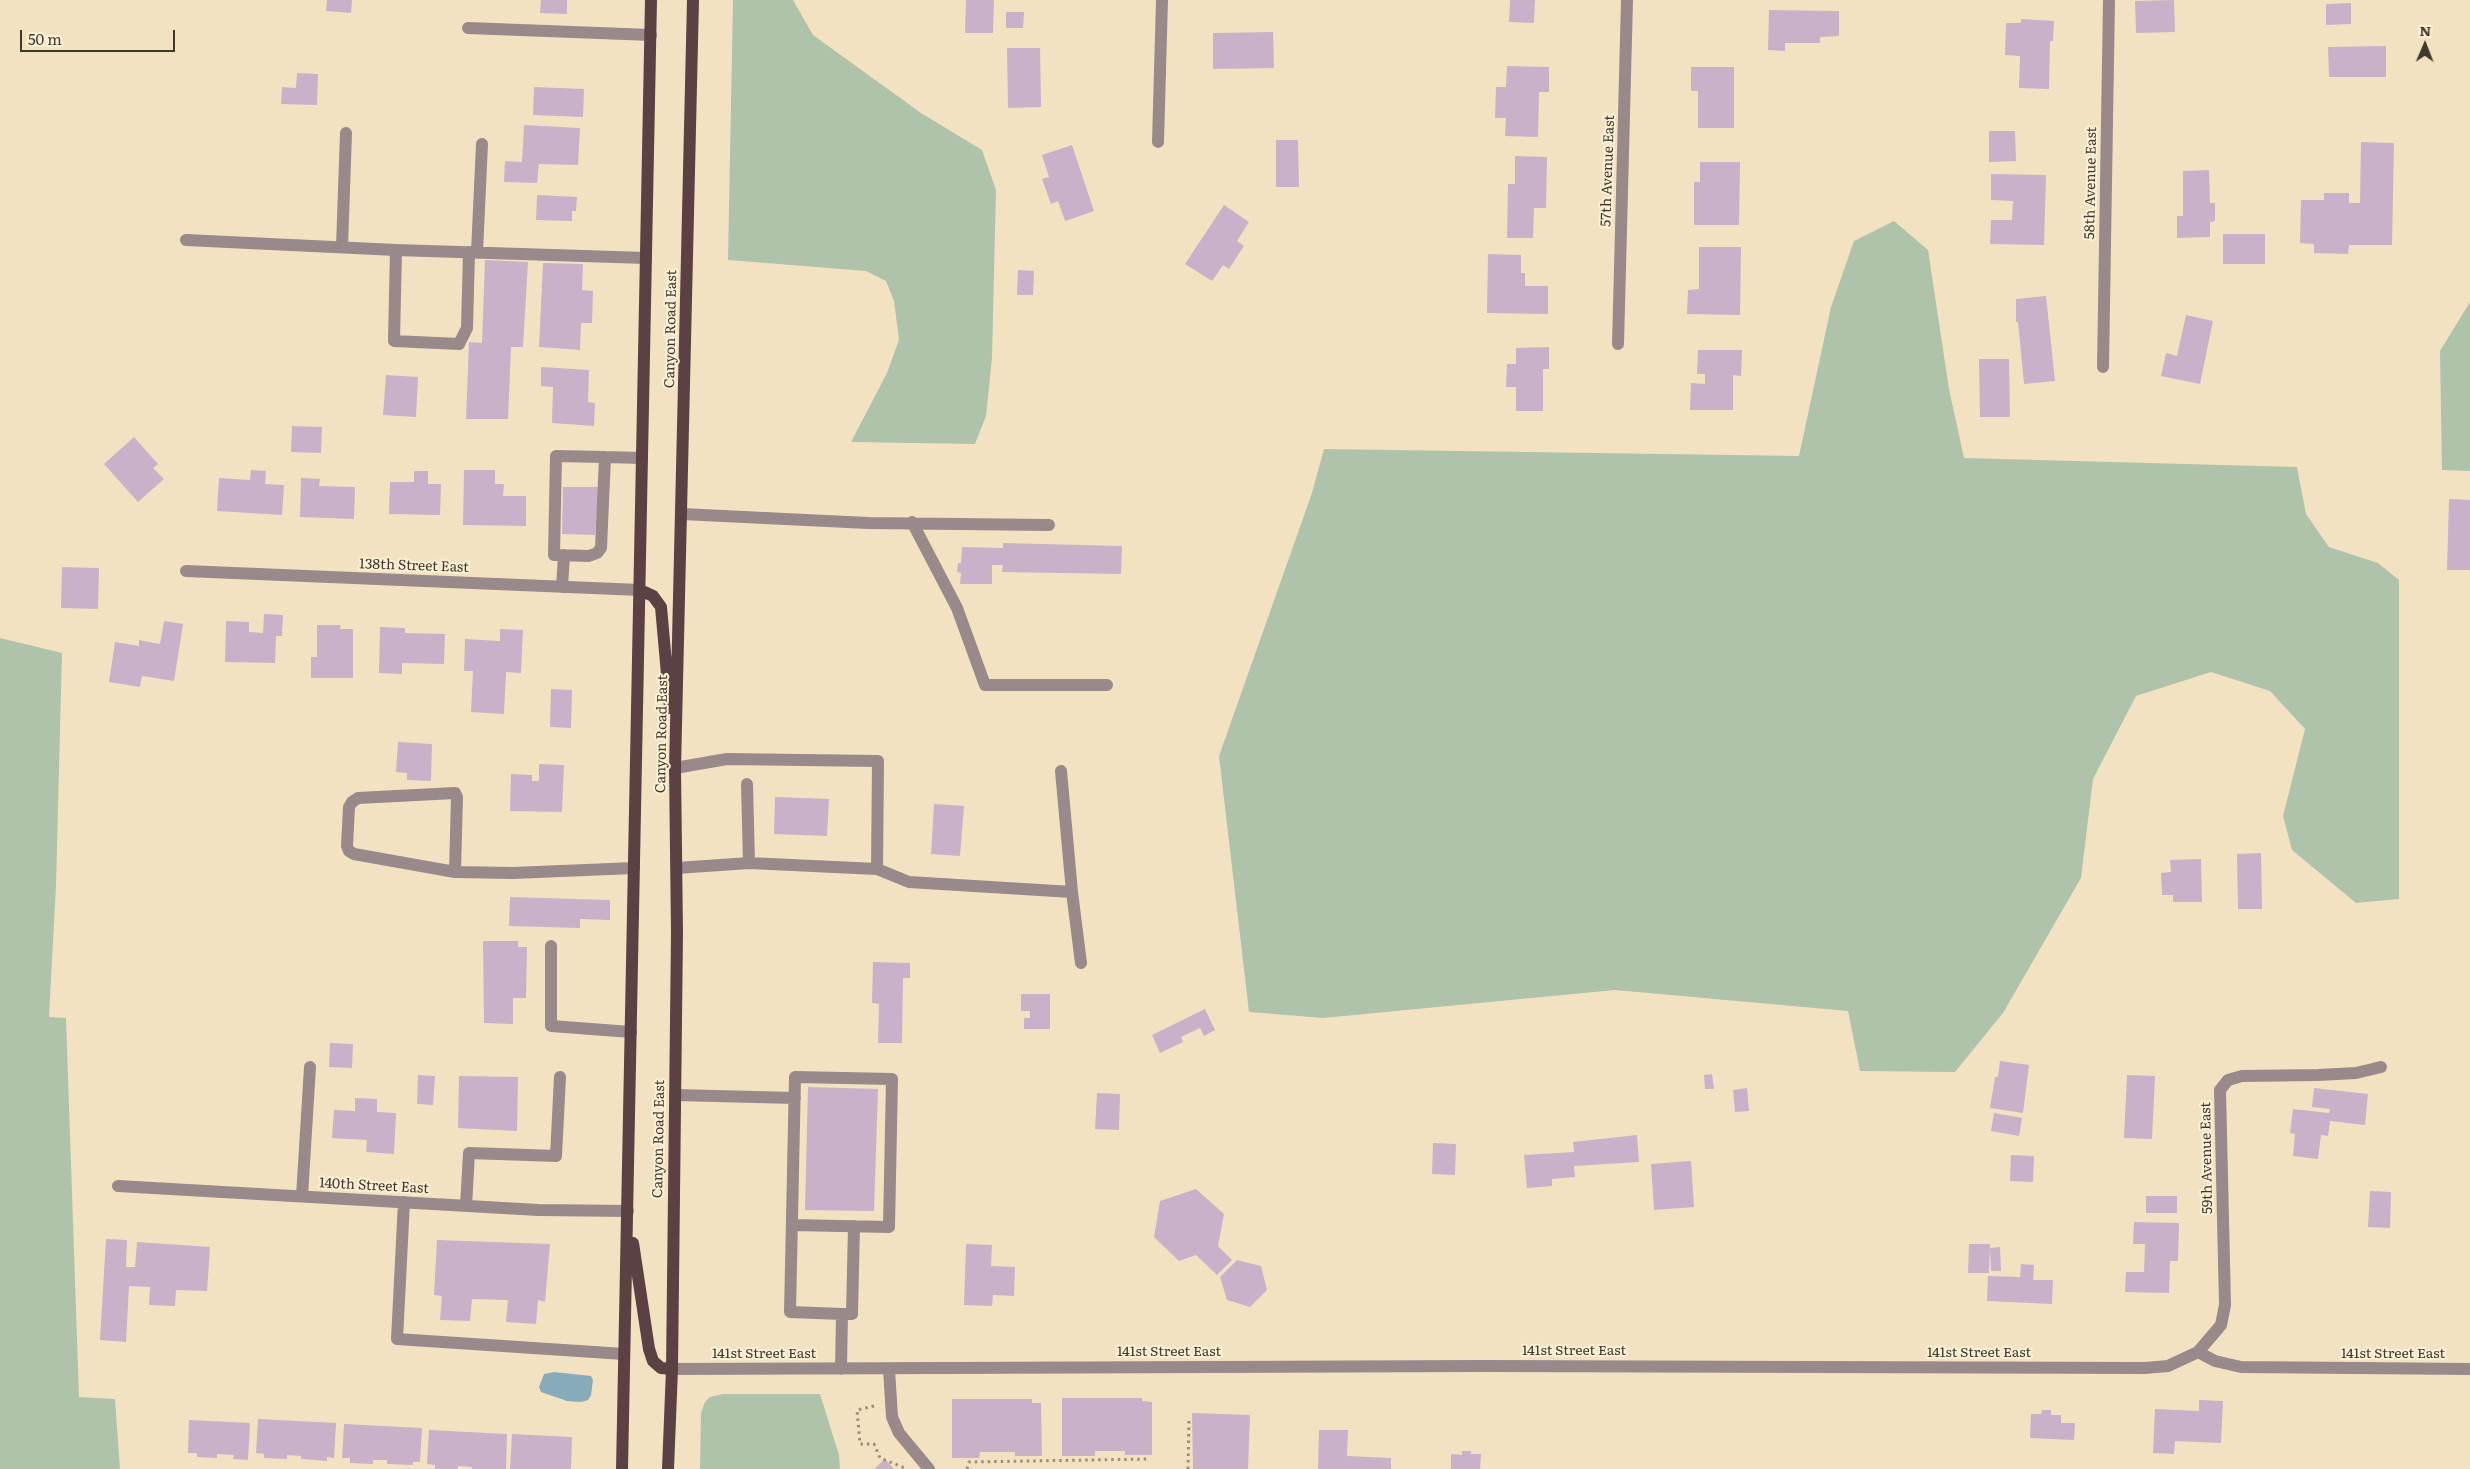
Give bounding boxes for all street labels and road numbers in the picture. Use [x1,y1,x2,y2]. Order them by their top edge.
street label: 57th Avenue East [1598,115,1618,227]
street label: 58th Avenue East [2082,127,2100,239]
street label: Canyon Road East [662,270,680,388]
street label: 138th Street East [359,556,469,576]
street label: Canyon Road East [653,675,671,793]
street label: Canyon Road East [650,1080,668,1198]
street label: 59th Avenue East [2198,1102,2216,1214]
street label: 140th Street East [319,1175,429,1197]
street label: 141st Street East [1522,1343,1626,1359]
street label: 141st Street East [1117,1344,1221,1360]
street label: 141st Street East [1927,1345,2031,1361]
street label: 141st Street East [712,1346,816,1362]
street label: 141st Street East [2341,1346,2445,1362]

